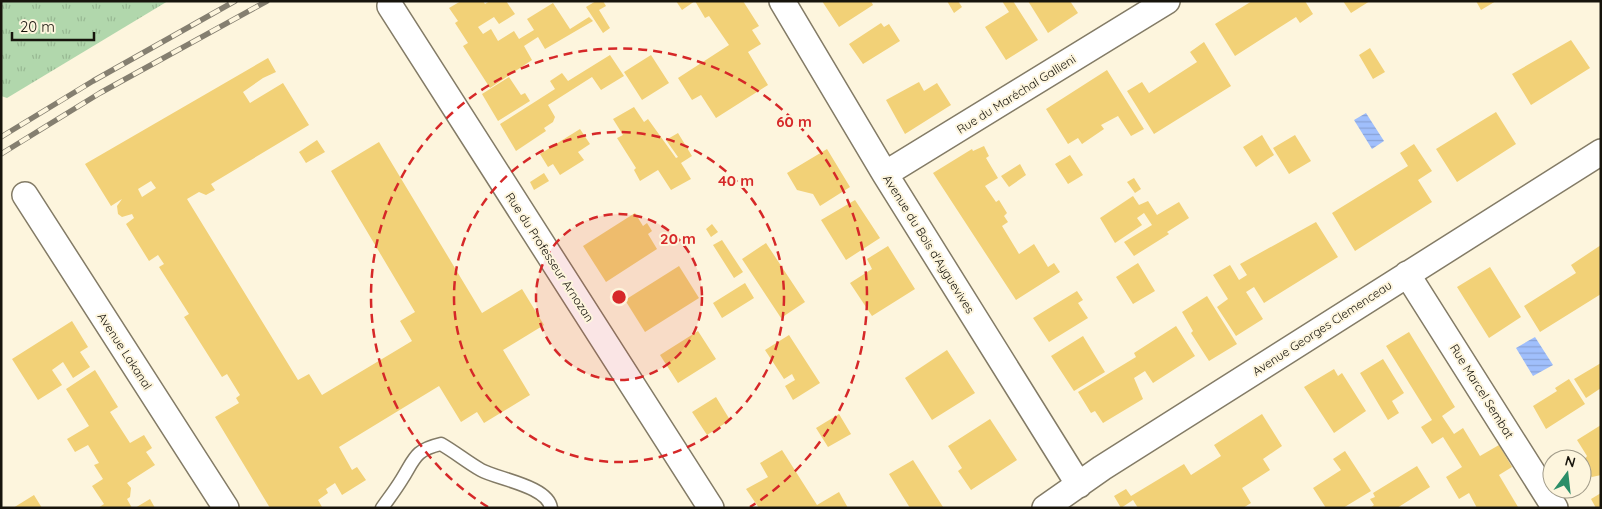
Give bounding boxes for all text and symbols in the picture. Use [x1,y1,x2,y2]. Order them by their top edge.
scale bar [12,10,95,42]
text: 20 m [20,17,55,36]
street label: Rue du Maréchal Gallieni [954,51,1078,137]
text: 60 m [776,112,812,131]
text: 40 m [718,171,754,190]
street label: Avenue du Bois d'Ayguevives [880,172,978,316]
street label: Rue du Professeur Arnozan [503,190,597,324]
text: 20 m [660,229,696,248]
street label: Avenue Georges Clemenceau [1250,277,1394,379]
centre of rings [610,288,628,306]
street label: Avenue Lakanal [95,310,155,392]
street label: Rue Marcel Sembat [1447,341,1517,441]
north arrow [1542,449,1592,499]
text: N [1563,451,1578,471]

